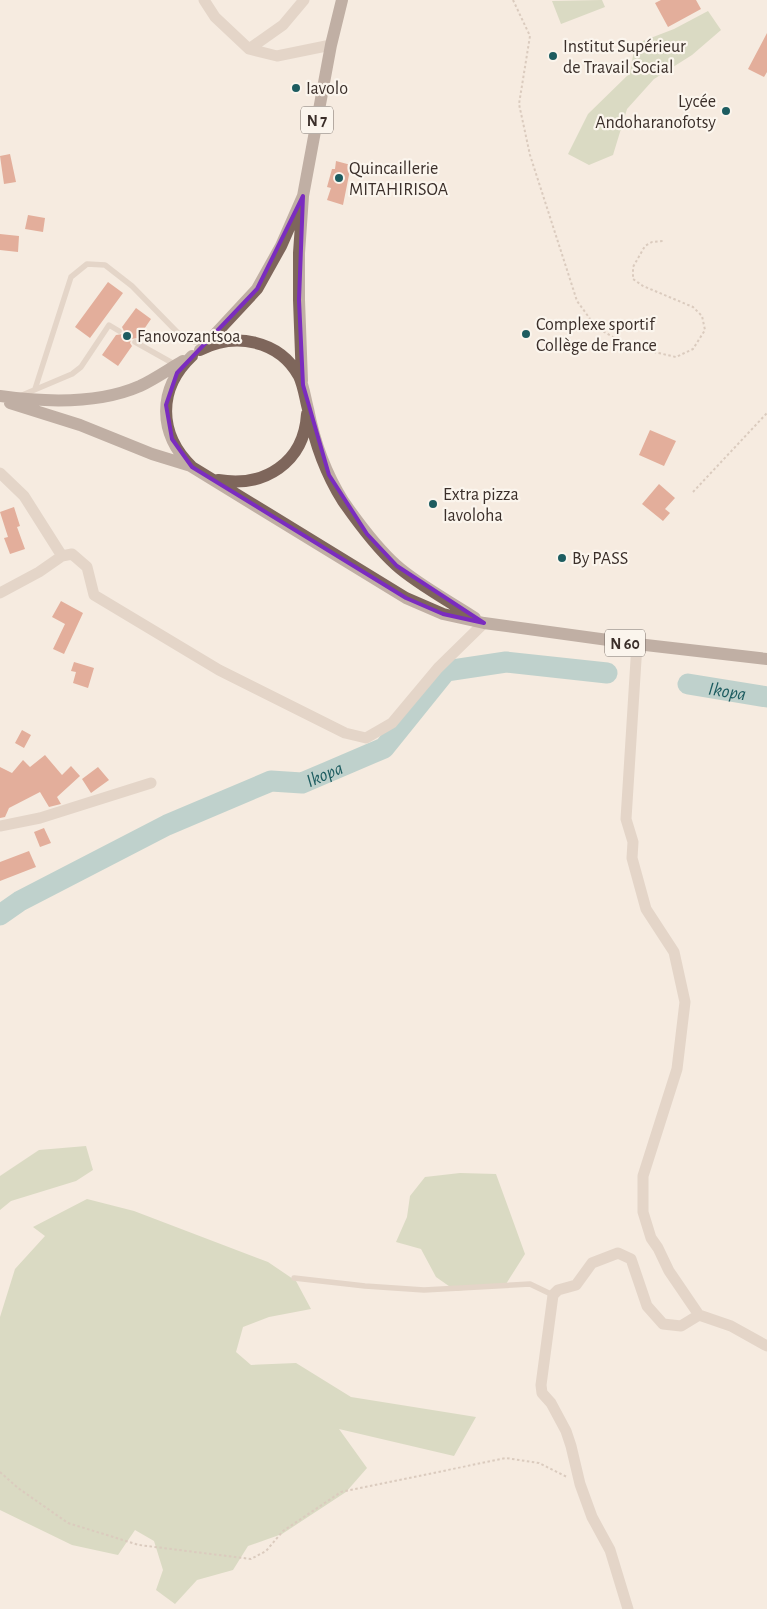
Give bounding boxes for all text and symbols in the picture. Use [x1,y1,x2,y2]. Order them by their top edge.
place label: Institut Supérieur de Travail Social [563,38,686,77]
marker: Institut Supérieur de Travail Social [547,50,559,62]
place label: Iavolo [306,80,348,98]
marker: Iavolo [290,82,302,94]
place label: Lycée Andoharanofotsy [595,93,716,132]
marker: Lycée Andoharanofotsy [720,105,732,117]
road number: N 7 [301,106,333,134]
place label: Quincaillerie MITAHIRISOA [349,160,449,199]
marker: Quincaillerie MITAHIRISOA [333,172,345,184]
place label: Complexe sportif Collège de France [536,316,657,355]
place label: Fanovozantsoa [137,328,241,346]
marker: Complexe sportif Collège de France [520,328,532,340]
marker: Fanovozantsoa [121,330,133,342]
place label: Extra pizza Iavoloha [443,486,519,525]
marker: Extra pizza Iavoloha [427,498,439,510]
place label: By PASS [572,550,628,568]
marker: By PASS [556,552,568,564]
road number: N 60 [605,630,645,656]
water label: Ikopa [707,680,748,704]
water label: Ikopa [304,759,346,791]

